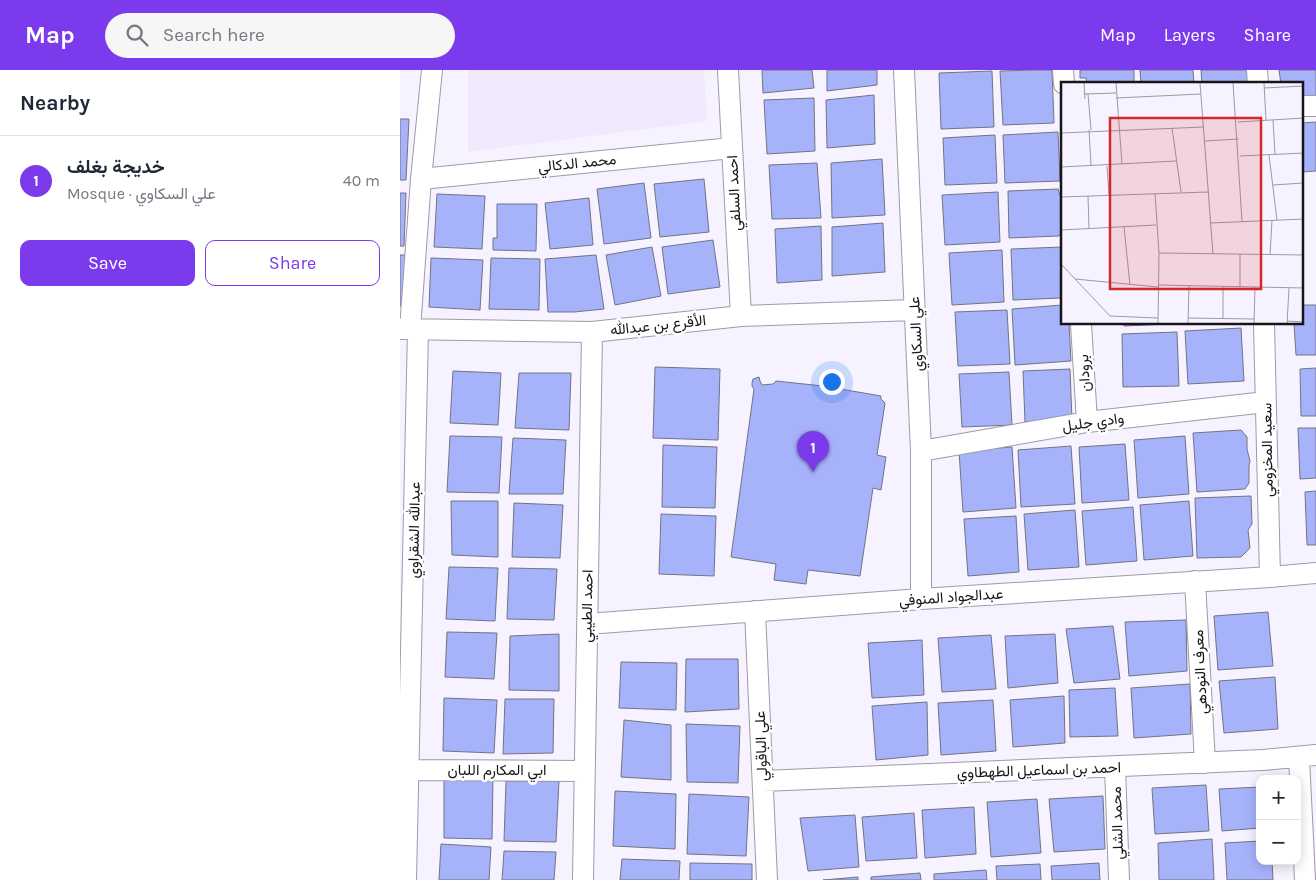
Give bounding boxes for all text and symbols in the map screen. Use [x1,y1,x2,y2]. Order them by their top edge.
search box [105,13,455,58]
text: Map [25,21,75,49]
icon: search [123,21,151,49]
text: Search here [163,24,265,46]
text: Map [1100,24,1136,46]
text: Layers [1164,24,1216,46]
text: Share [1244,24,1291,46]
inset map [1061,82,1304,325]
text: Nearby [20,91,90,115]
street label: محمد الدكالي [537,150,617,180]
street label: احمد السلفي [723,154,749,231]
text: خديجة بغلف [67,156,165,178]
text: 1 [33,171,39,190]
text: 40 m [343,171,380,190]
text: Mosque · علي السكاوي [67,184,216,203]
button: Save [20,240,195,286]
button: Share [205,240,380,286]
street label: علي السكاوي [905,296,931,372]
street label: الأقرع بن عبدالله [609,311,707,341]
street label: برودان [1074,354,1094,392]
your location [819,369,845,395]
street label: سعيد المخزومي [1257,402,1281,497]
street label: وادي جليل [1061,409,1126,439]
pin: 1 [797,431,829,472]
street label: عبدالله الشقراوي [404,481,428,579]
street label: احمد الطيبي [577,569,601,643]
street label: عبدالجواد المنوفي [898,584,1004,614]
street label: معرف النودهي [1189,629,1215,715]
street label: علي الباقولي [751,710,775,781]
street label: احمد بن اسماعيل الطهطاوي [957,758,1122,786]
street label: ابي المكارم اللبان [448,761,546,783]
map controls [1256,775,1301,865]
button: + [1256,775,1301,820]
street label: محمد الشلي [1107,786,1131,860]
button: − [1256,820,1301,865]

